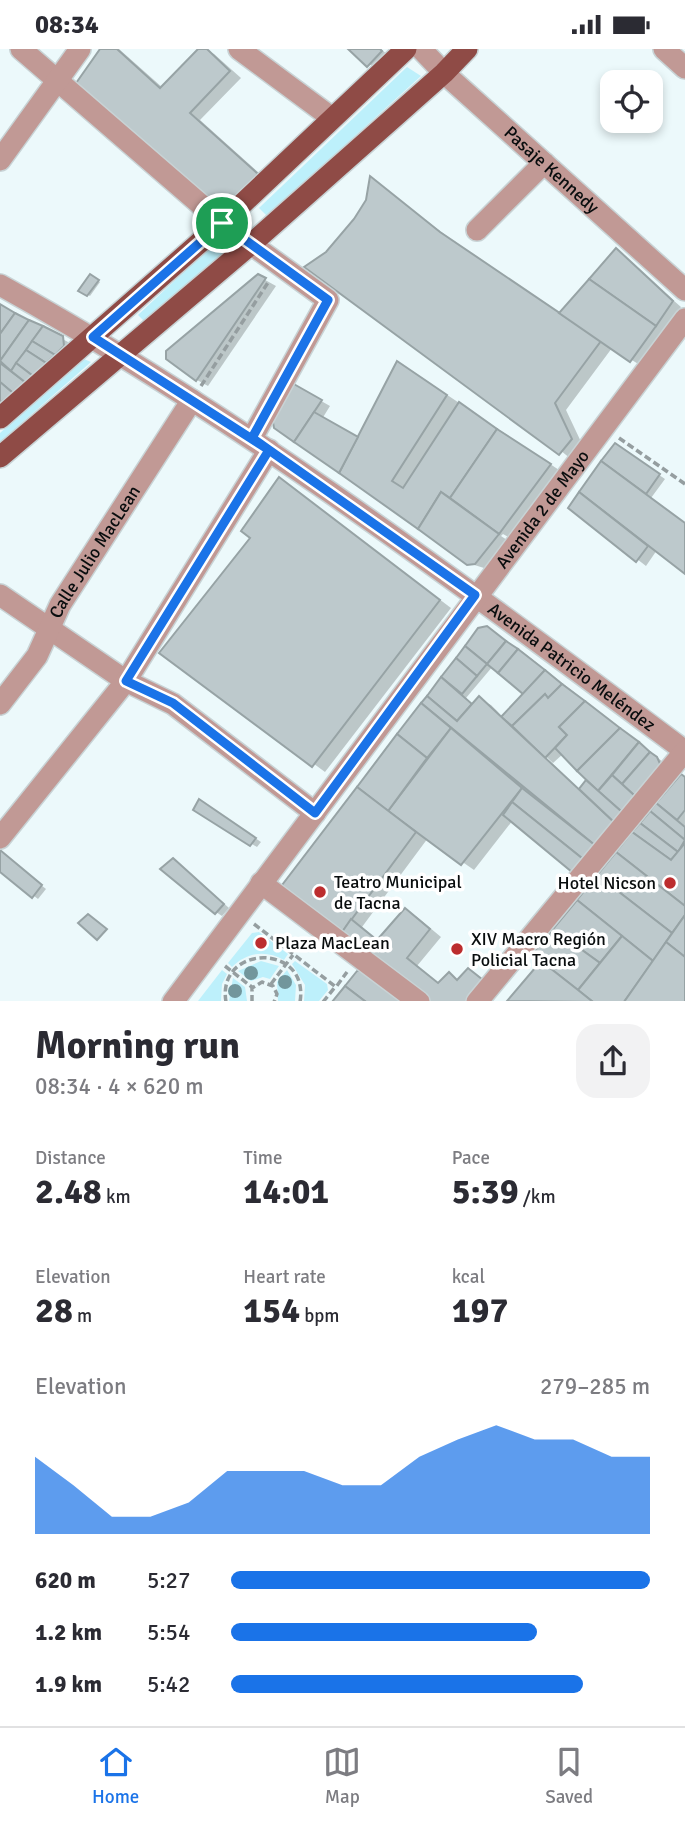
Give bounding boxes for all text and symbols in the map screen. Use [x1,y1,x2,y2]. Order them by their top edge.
text: 08:34 [35,9,99,41]
map controls [600,70,663,133]
button: locate [600,70,663,133]
street label: Pasaje Kennedy [500,121,604,219]
pin [192,193,252,253]
icon: arrive [203,204,241,242]
street label: Avenida 2 de Mayo [491,446,594,573]
street label: Calle Julio MacLean [45,481,145,622]
street label: Avenida Patricio Meléndez [483,598,660,736]
place label: Teatro Municipal de Tacna [334,871,462,914]
place label: Hotel Nicson [558,872,656,894]
marker: Hotel Nicson [662,875,678,891]
marker: Teatro Municipal de Tacna [312,884,328,900]
place label: XIV Macro Región Policial Tacna [471,928,606,971]
place label: Plaza MacLean [275,932,390,954]
marker: Plaza MacLean [253,935,269,951]
marker: XIV Macro Región Policial Tacna [449,941,465,957]
text: Morning run [35,1022,240,1069]
button: share [576,1024,650,1098]
text: 08:34 · 4 × 620 m [35,1072,204,1101]
text: Distance [35,1146,106,1170]
text: Time [243,1146,282,1170]
text: Pace [452,1146,490,1170]
text: 2.48 [35,1170,102,1213]
text: 14:01 [243,1170,329,1213]
text: 5:39 [452,1170,519,1213]
text: km [102,1185,131,1209]
text: /km [519,1185,556,1209]
text: Elevation [35,1265,111,1289]
text: Heart rate [243,1265,326,1289]
text: kcal [452,1265,485,1289]
text: 28 [35,1289,73,1332]
text: 154 [243,1289,300,1332]
text: 197 [452,1289,508,1332]
text: m [73,1304,92,1328]
text: bpm [300,1304,339,1328]
text: Elevation [35,1372,127,1401]
text: 279–285 m [540,1372,650,1401]
text: 620 m [35,1566,96,1595]
text: 5:27 [147,1566,190,1595]
text: 1.2 km [35,1618,102,1647]
text: 5:54 [147,1618,190,1647]
text: 1.9 km [35,1670,102,1699]
text: 5:42 [147,1670,190,1699]
tab: Home [92,1743,139,1809]
tab: Map [323,1743,361,1809]
tab: Saved [545,1743,593,1809]

